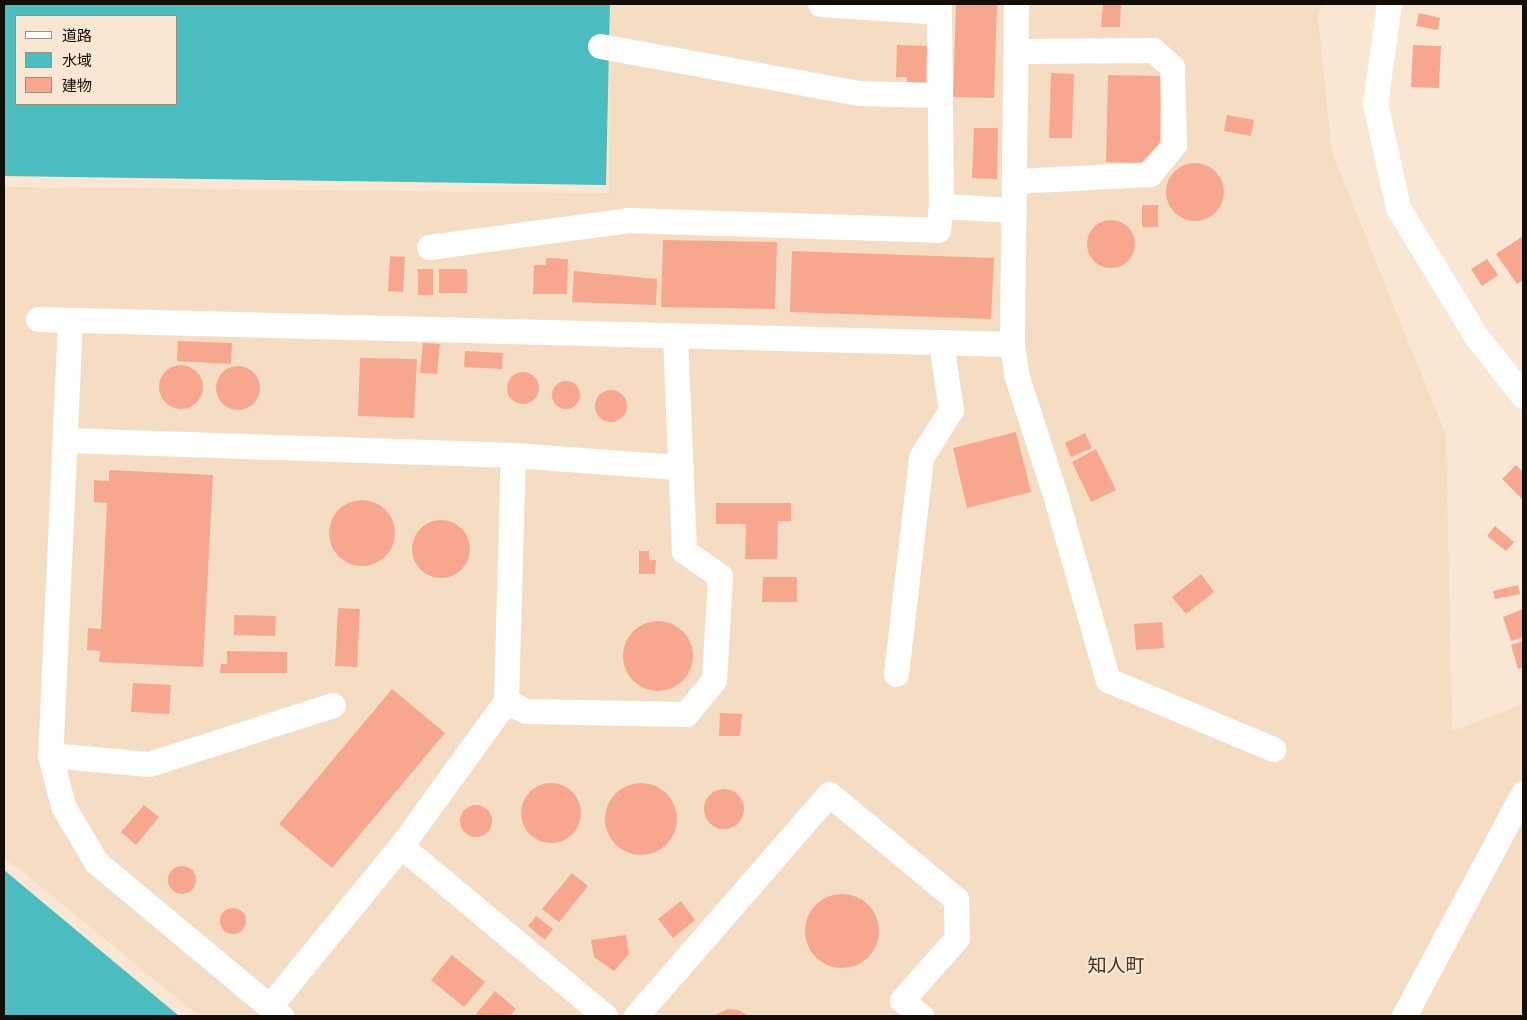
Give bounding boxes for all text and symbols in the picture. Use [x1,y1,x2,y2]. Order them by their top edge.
legend [15,15,178,105]
text: 道路 [62,26,92,45]
text: 水域 [62,51,92,70]
text: 建物 [62,76,92,95]
district label: 知人町 [1088,955,1144,977]

